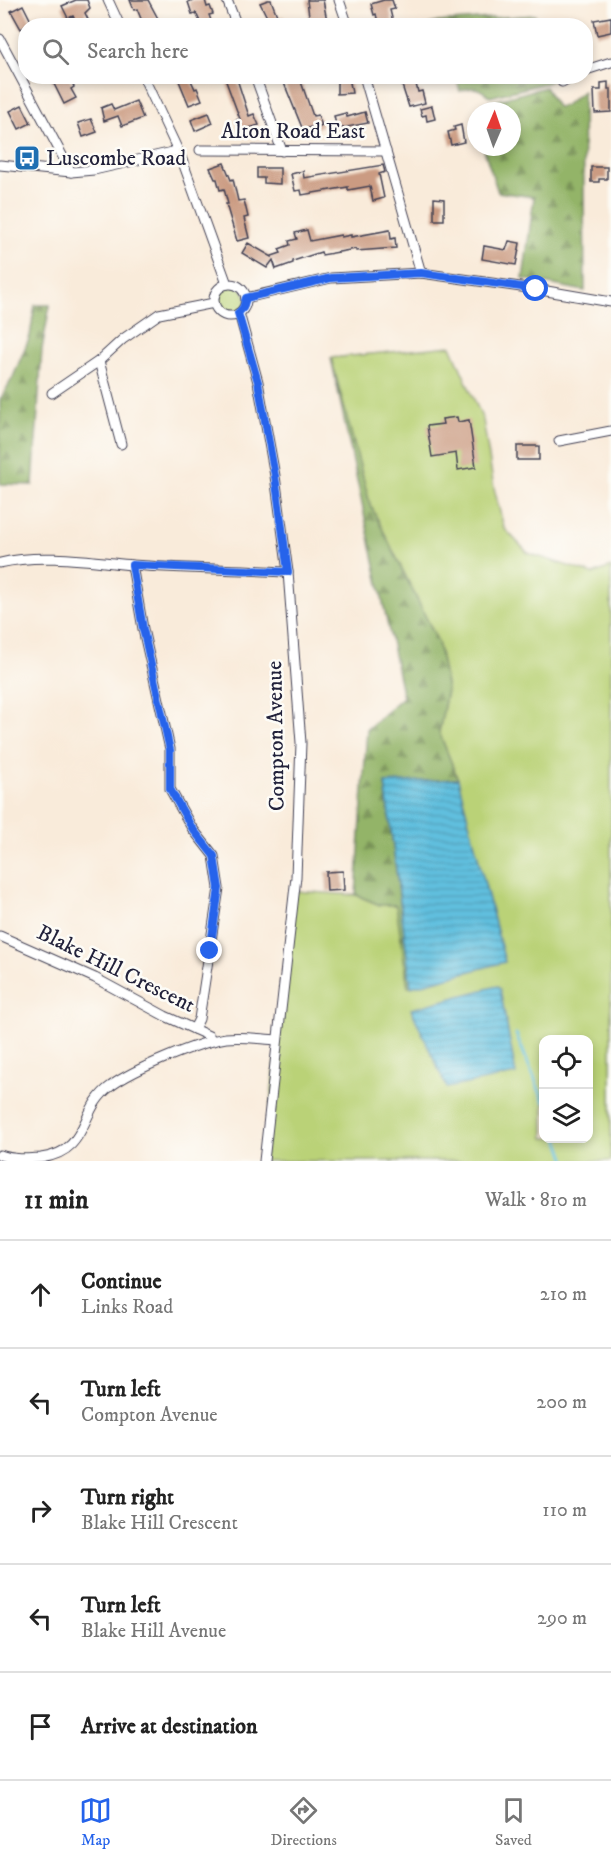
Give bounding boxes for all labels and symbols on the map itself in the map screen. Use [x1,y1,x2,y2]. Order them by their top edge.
north arrow [467,102,521,156]
street label: Alton Road East [221,118,365,145]
bus stop icon: Luscombe Road [12,143,42,173]
place label: Luscombe Road [46,145,186,172]
route start [522,275,548,301]
street label: Compton Avenue [261,661,291,811]
street label: Blake Hill Crescent [33,919,199,1019]
route end [196,937,222,963]

